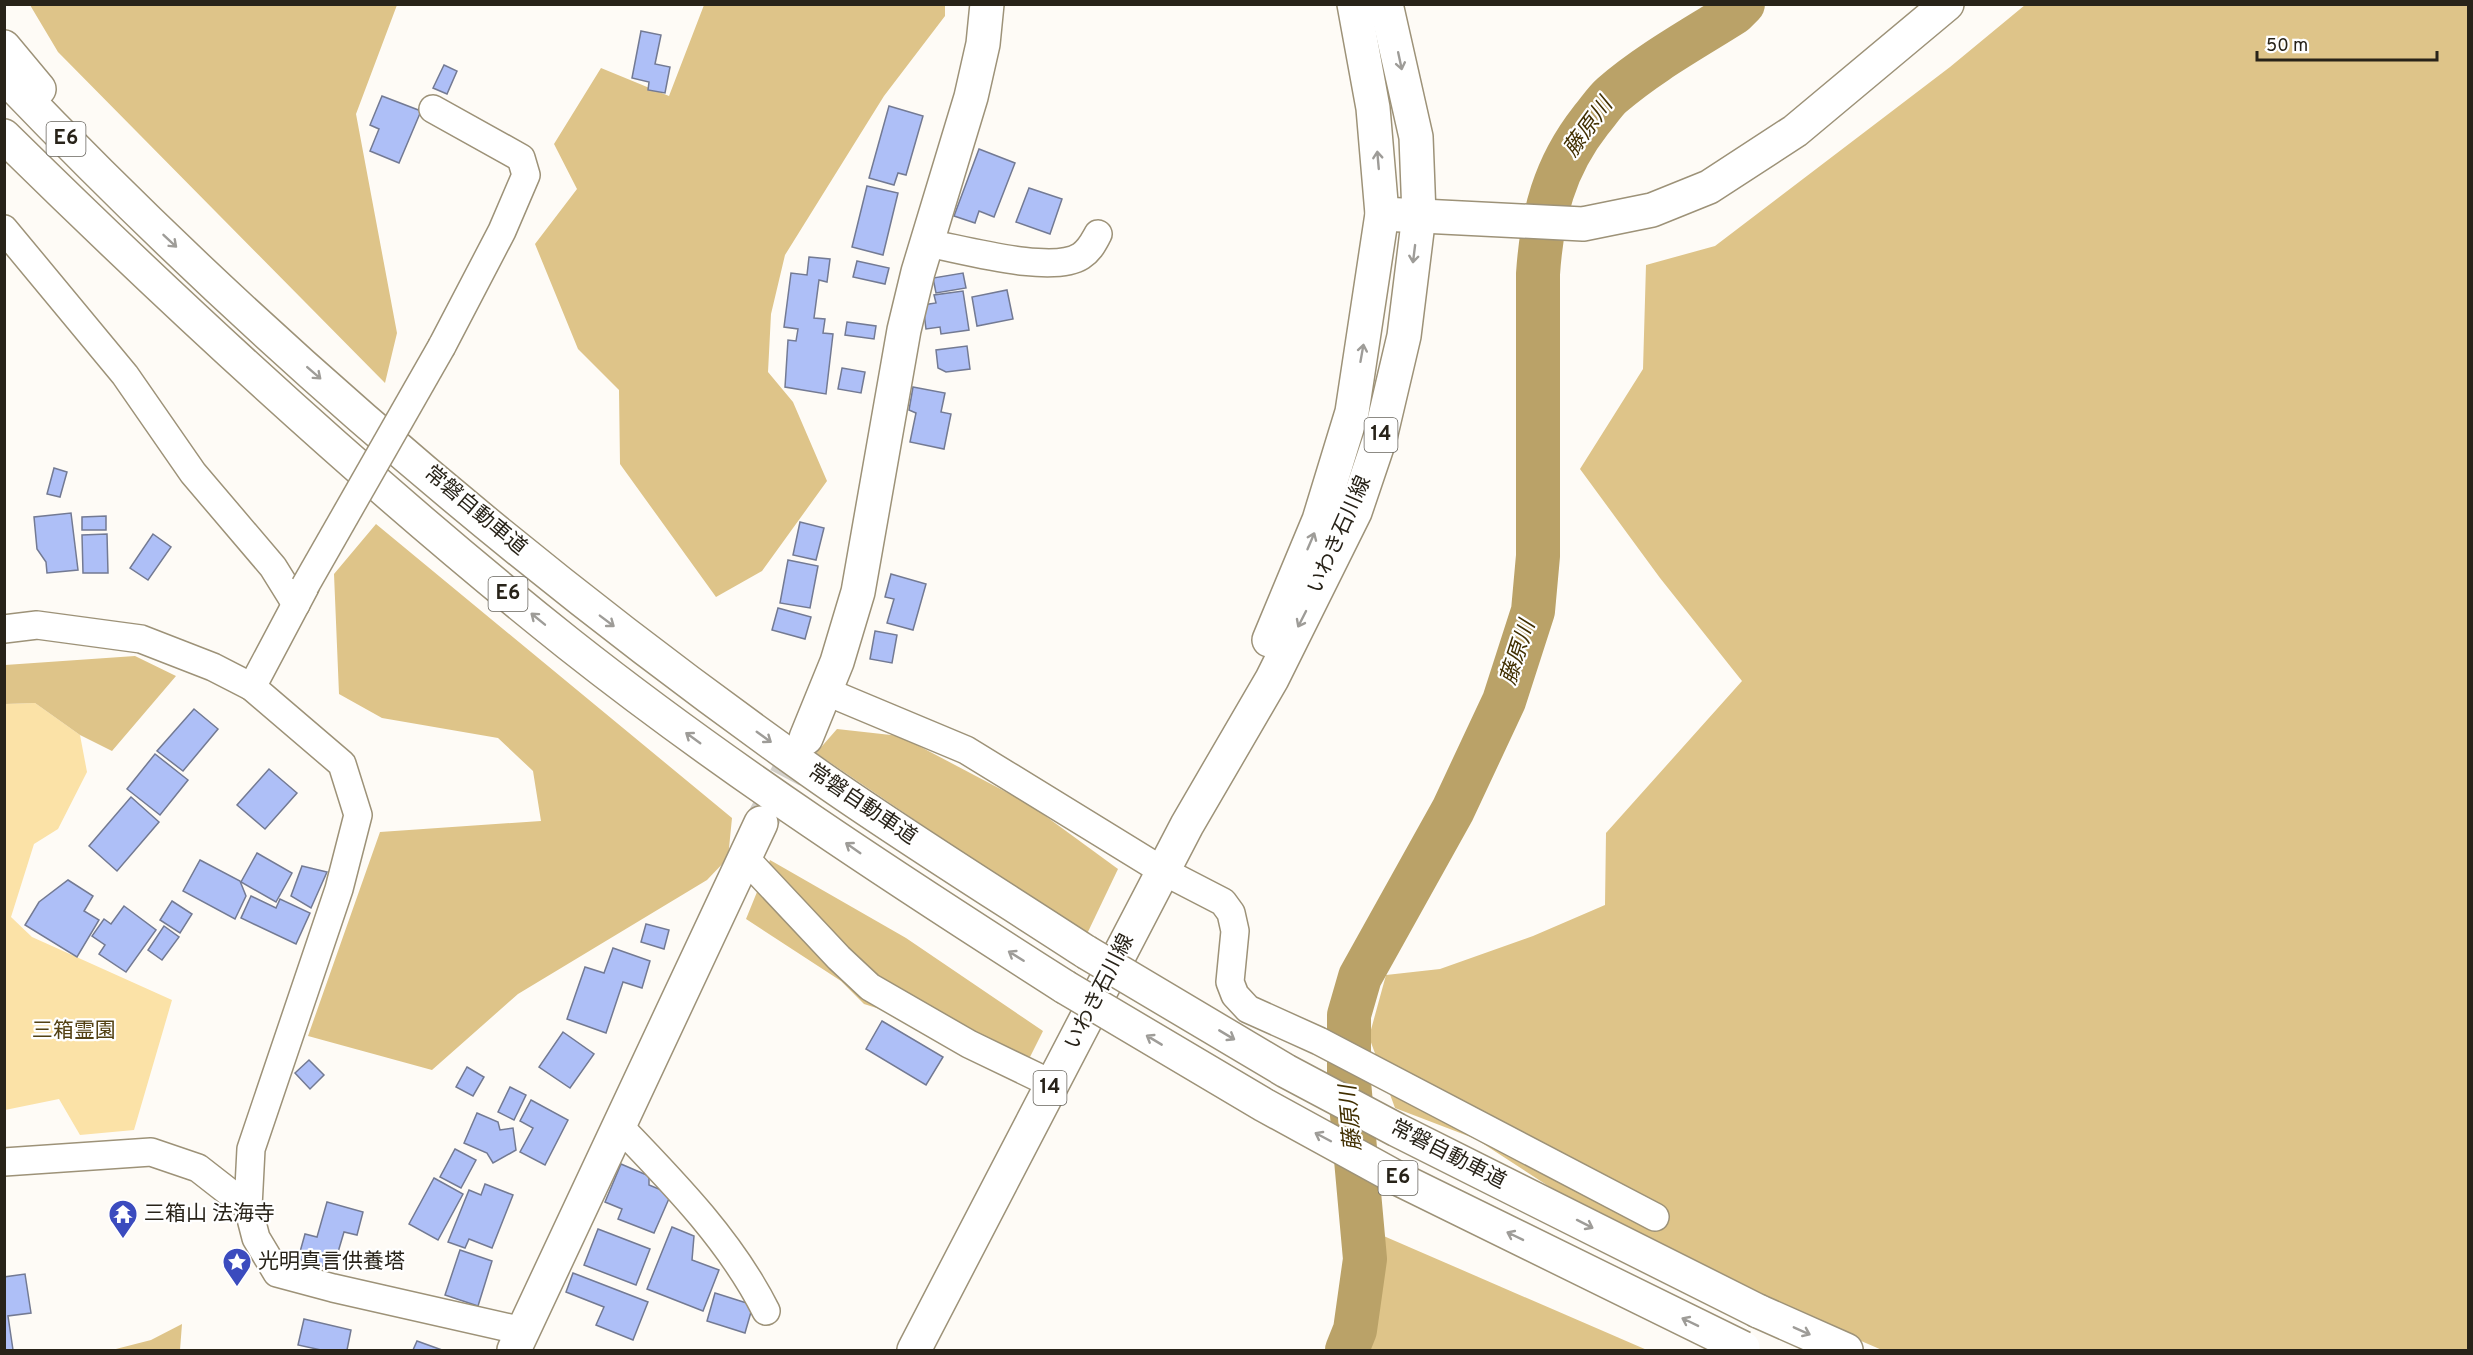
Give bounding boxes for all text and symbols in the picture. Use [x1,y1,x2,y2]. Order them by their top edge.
scale bar [2257,24,2437,62]
text: 50 m [2266,35,2308,58]
one-way arrow [1395,51,1406,71]
water label: 藤原川 [1559,92,1620,163]
road number: E6 [46,122,86,156]
one-way arrow [1372,150,1383,170]
one-way arrow [162,234,177,248]
one-way arrow [1409,244,1420,264]
one-way arrow [1357,344,1368,364]
one-way arrow [306,366,321,380]
road number: 14 [1364,418,1398,452]
street label: 常磐自動車道 [418,460,532,562]
street label: いわき石川線 [1302,472,1378,598]
one-way arrow [1306,532,1317,550]
road number: E6 [488,577,528,611]
one-way arrow [1296,609,1308,627]
one-way arrow [530,612,546,625]
one-way arrow [599,614,615,627]
water label: 藤原川 [1496,616,1543,689]
one-way arrow [685,731,701,744]
one-way arrow [755,731,771,743]
street label: 常磐自動車道 [802,759,922,851]
one-way arrow [845,842,862,854]
street label: いわき石川線 [1059,930,1141,1054]
one-way arrow [1008,949,1025,961]
park label: 三箱霊園 [32,1018,116,1045]
one-way arrow [1218,1030,1235,1042]
one-way arrow [1146,1034,1163,1046]
road number: 14 [1034,1071,1066,1105]
water label: 藤原川 [1336,1082,1368,1152]
street label: 常磐自動車道 [1386,1114,1510,1196]
one-way arrow [1315,1131,1332,1143]
road number: E6 [1378,1161,1418,1195]
temple icon: 三箱山 法海寺 [107,1198,139,1240]
place label: 三箱山 法海寺 [144,1201,275,1228]
one-way arrow [1575,1219,1593,1230]
one-way arrow [1507,1230,1525,1241]
place icon: 光明真言供養塔 [221,1246,253,1288]
place label: 光明真言供養塔 [258,1249,405,1276]
one-way arrow [1682,1316,1700,1328]
one-way arrow [1793,1326,1811,1337]

